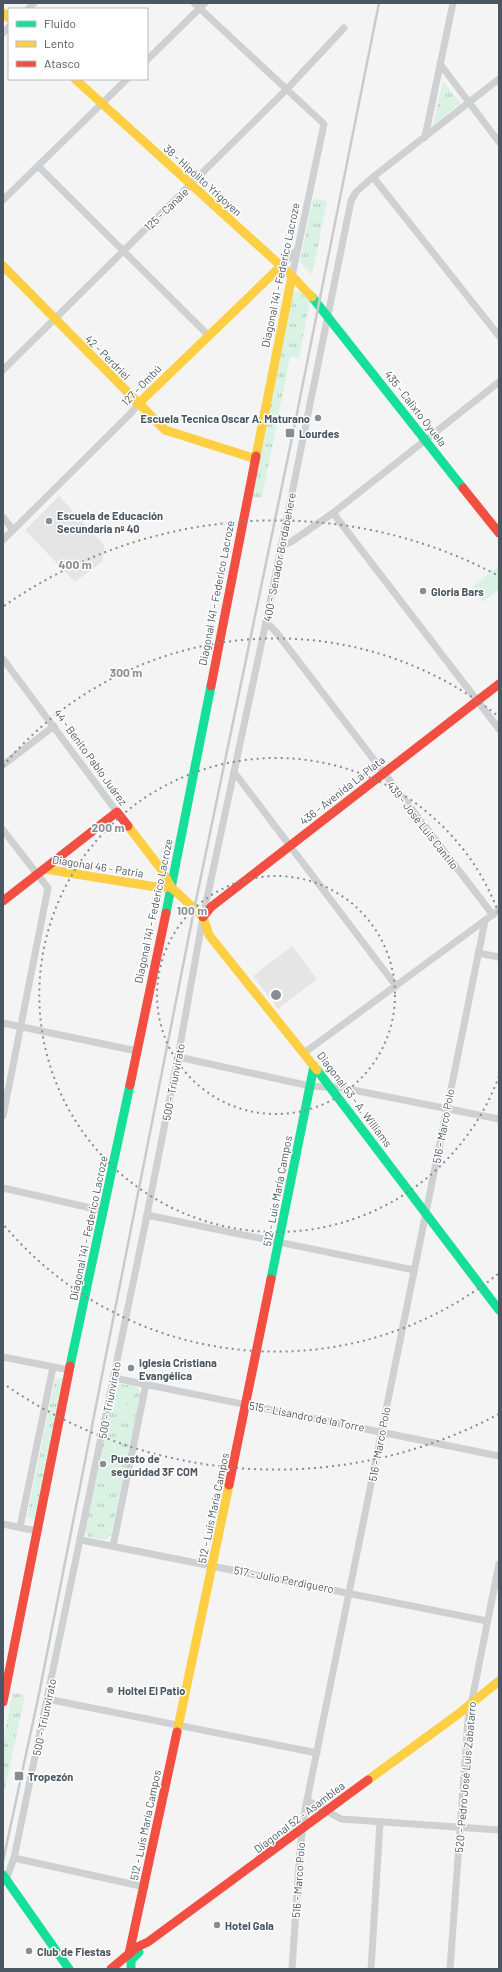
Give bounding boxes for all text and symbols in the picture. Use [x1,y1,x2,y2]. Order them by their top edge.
legend [8,8,148,80]
text: Fluido [44,16,76,30]
text: Lento [44,36,74,50]
text: Atasco [44,56,80,70]
street label: 38 - Hipólito Yrigoyen [161,142,245,218]
street label: 125 - Canale [141,185,191,233]
street label: Diagonal 141 - Federico Lacroze [258,201,302,348]
street label: 42 - Perdriel [83,332,133,382]
street label: 127 - Ombú [118,362,164,408]
street label: 435 - Calixto Oyuela [382,367,450,449]
place label: Escuela Tecnica Oscar A. Maturano [140,412,310,425]
marker: Escuela Tecnica Oscar A. Maturano [313,413,323,423]
marker: Lourdes [284,427,296,439]
place label: Lourdes [299,427,340,440]
street label: 400 - Senador Bordabehere [260,491,298,623]
place label: Escuela de Educación Secundaria nº 40 [57,509,163,535]
marker: Escuela de Educación Secundaria nº 40 [44,516,54,526]
street label: Diagonal 141 - Federico Lacroze [196,519,236,667]
text: 400 m [58,557,92,571]
place label: Gloria Bars [431,585,484,598]
marker: Gloria Bars [418,586,428,596]
text: 300 m [110,665,142,679]
street label: 44 - Benito Pablo Juárez [52,706,130,808]
street label: 436 - Avenida La Plata [297,753,387,827]
street label: 439 - José Luis Cantilo [385,779,461,871]
text: 200 m [92,820,124,834]
street label: Diagonal 141 - Federico Lacroze [131,837,175,984]
street label: Diagonal 46 - Patria [51,852,145,880]
text: 100 m [177,903,207,917]
centre of rings [269,988,283,1002]
street label: 500 - Triunvirato [159,1042,187,1122]
street label: Diagonal 53 - A. Williams [315,1049,395,1149]
street label: 516 - Marco Polo [429,1088,457,1164]
street label: 512 - Luis María Campos [260,1135,294,1247]
street label: Diagonal 141 - Federico Lacroze [66,1154,110,1301]
place label: Iglesia Cristiana Evangélica [139,1356,217,1382]
street label: 500 - Triunvirato [95,1360,123,1440]
marker: Iglesia Cristiana Evangélica [126,1363,136,1373]
street label: 515 - Lisandro de la Torre [248,1398,366,1434]
street label: 516 - Marco Polo [365,1406,393,1482]
place label: Puesto de seguridad 3F COM [111,1452,198,1478]
street label: 512 - Luis María Campos [195,1452,231,1564]
marker: Puesto de seguridad 3F COM [98,1459,108,1469]
street label: 517 - Julio Perdiguero [233,1563,335,1595]
street label: 500 - Triunvirato [29,1677,59,1757]
place label: Holtel El Patio [118,1684,185,1697]
marker: Holtel El Patio [105,1685,115,1695]
street label: 520 - Pedro José Luis Zabatarro [452,1701,478,1853]
street label: 512 - Luis María Campos [127,1769,163,1881]
marker: Tropezón [13,1770,25,1782]
place label: Tropezón [28,1770,73,1783]
street label: Diagonal 52 - Asamblea [251,1779,347,1855]
street label: 516 - Marco Polo [289,1842,307,1918]
place label: Hotel Gala [225,1919,274,1932]
marker: Hotel Gala [212,1920,222,1930]
place label: Club de Fiestas [37,1945,112,1958]
marker: Club de Fiestas [24,1946,34,1956]

